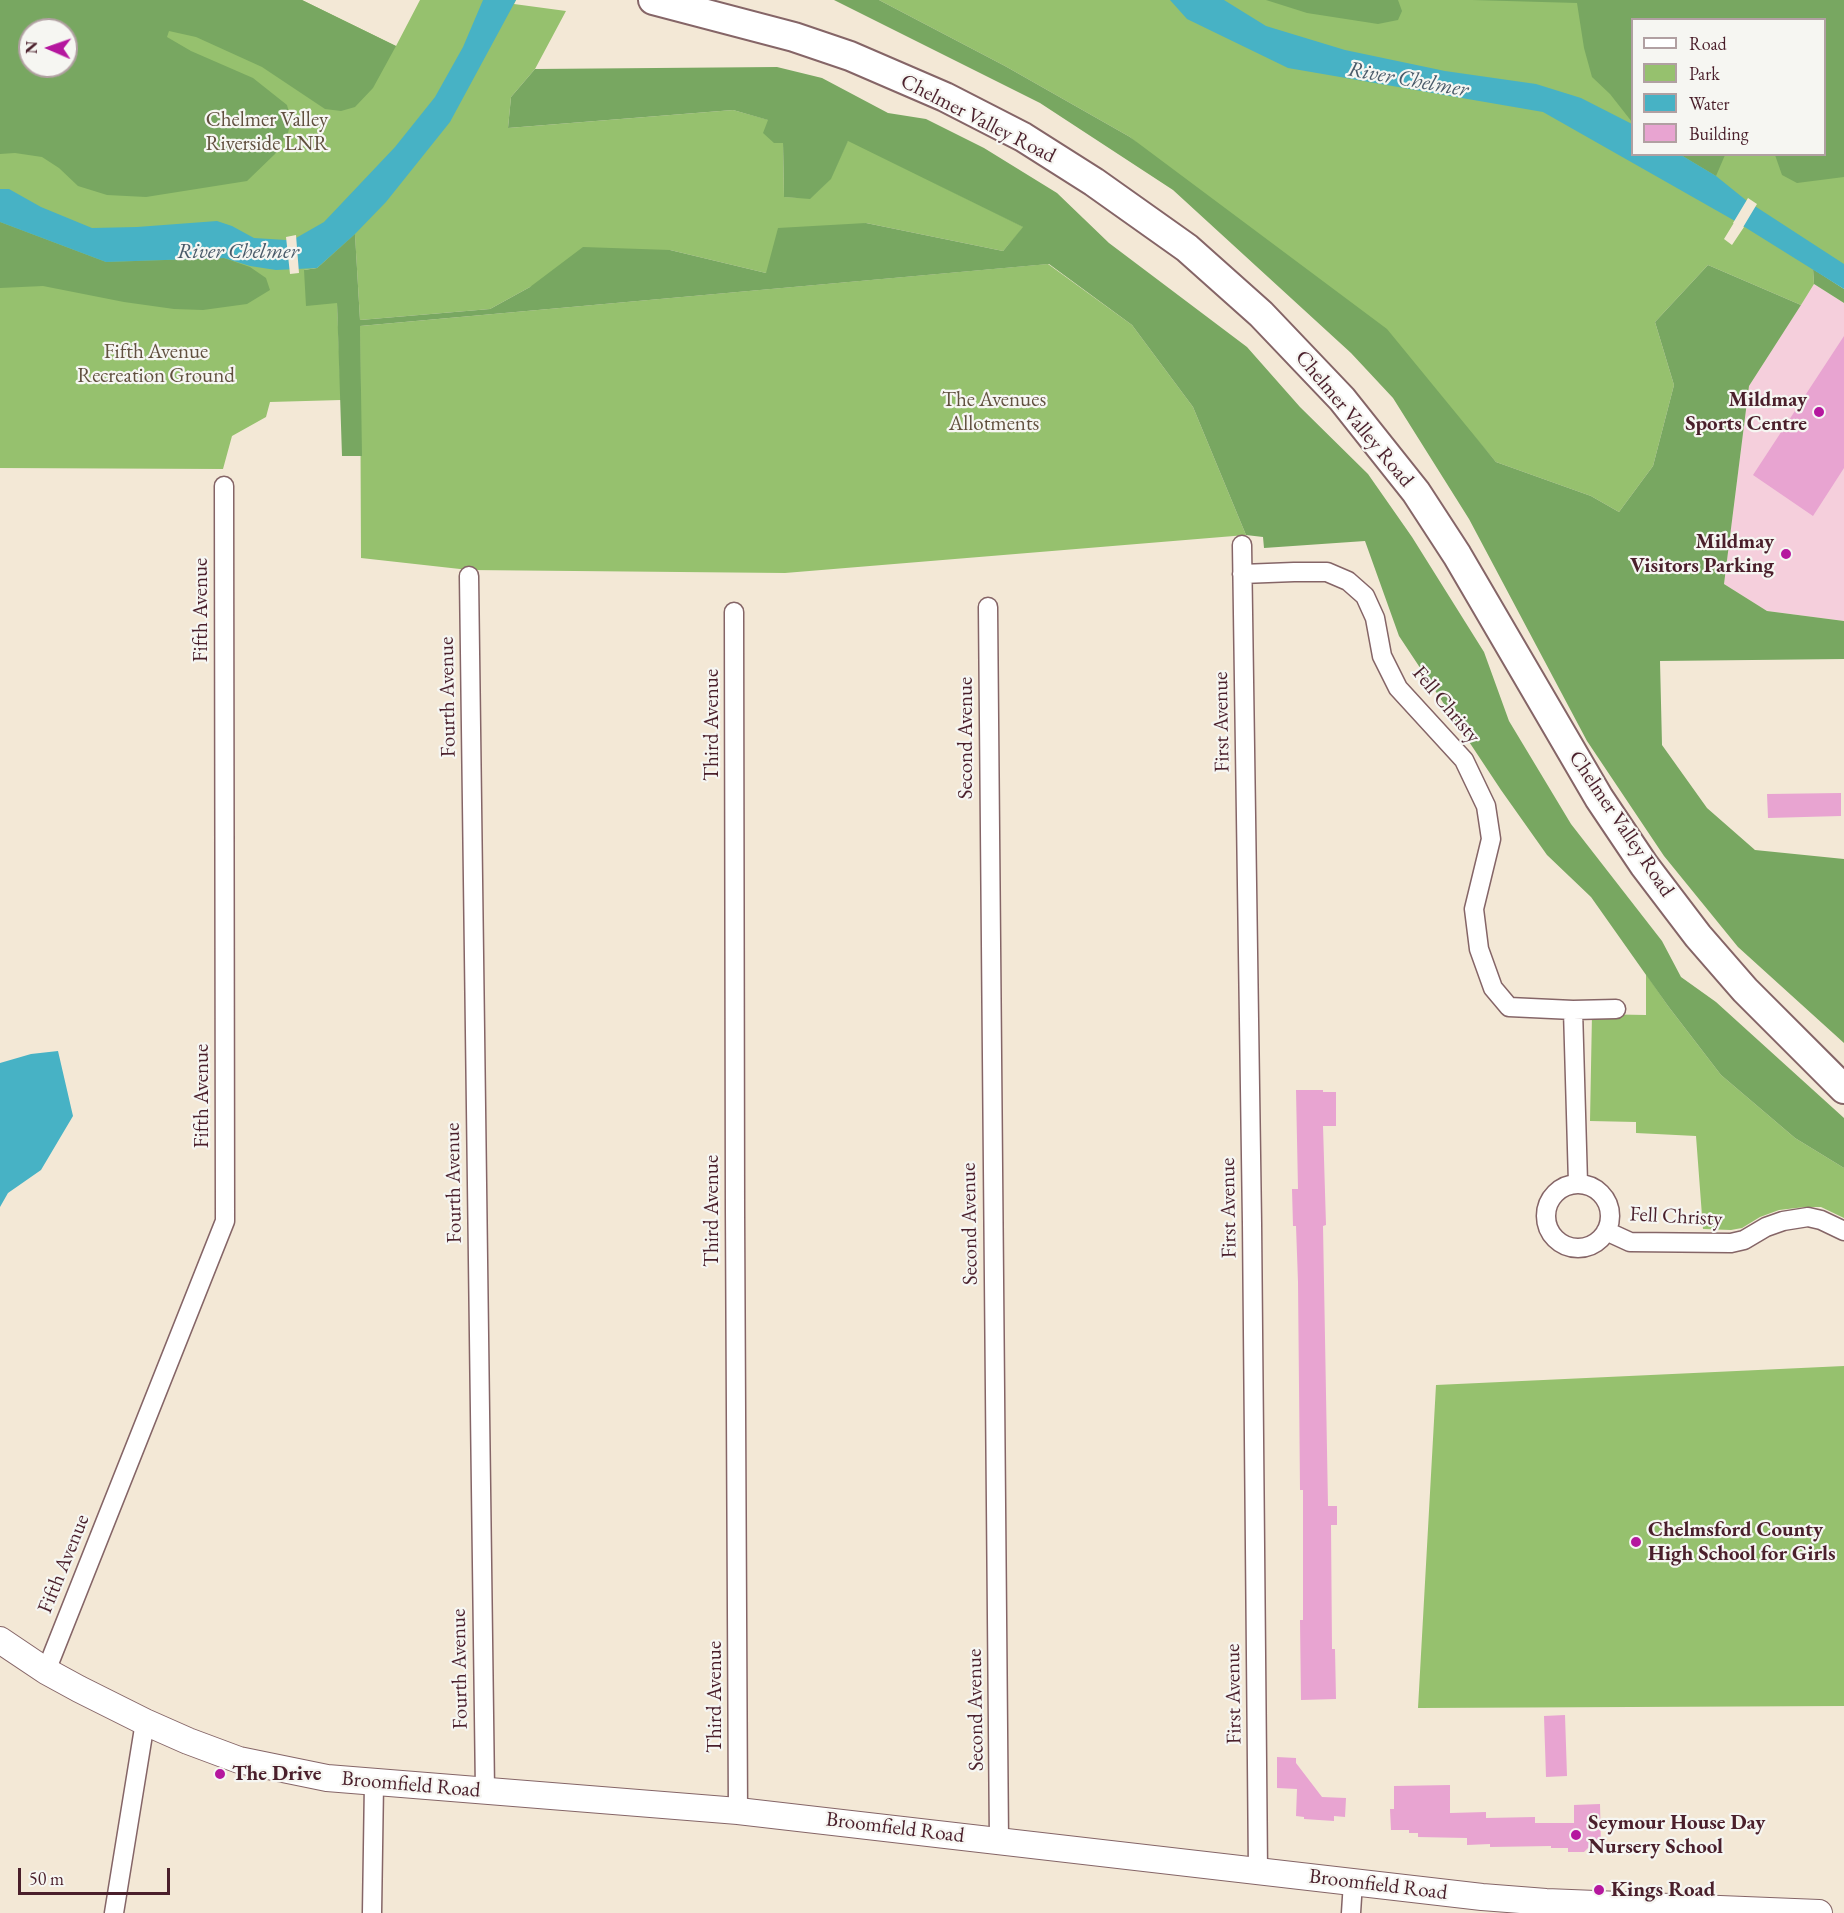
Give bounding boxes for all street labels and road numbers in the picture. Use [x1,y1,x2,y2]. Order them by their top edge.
street label: Chelmer Valley Road [896,69,1060,169]
street label: Chelmer Valley Road [1289,346,1419,492]
street label: Fifth Avenue [188,558,214,662]
street label: Fourth Avenue [434,637,462,757]
street label: Fell Christy [1406,661,1486,749]
street label: Third Avenue [699,669,725,781]
street label: First Avenue [1209,671,1235,773]
street label: Second Avenue [953,677,979,799]
street label: Chelmer Valley Road [1563,746,1679,902]
street label: Fifth Avenue [189,1044,215,1148]
street label: Fourth Avenue [440,1123,468,1243]
street label: Third Avenue [699,1155,725,1267]
street label: First Avenue [1216,1157,1242,1259]
street label: Second Avenue [956,1163,984,1285]
street label: Fell Christy [1629,1202,1723,1232]
street label: Fifth Avenue [33,1511,95,1617]
street label: Fourth Avenue [446,1609,474,1729]
street label: Third Avenue [702,1641,728,1753]
street label: First Avenue [1221,1643,1247,1745]
street label: Second Avenue [962,1649,990,1771]
street label: Broomfield Road [340,1766,482,1804]
street label: Broomfield Road [824,1807,966,1849]
street label: Broomfield Road [1307,1864,1449,1906]

